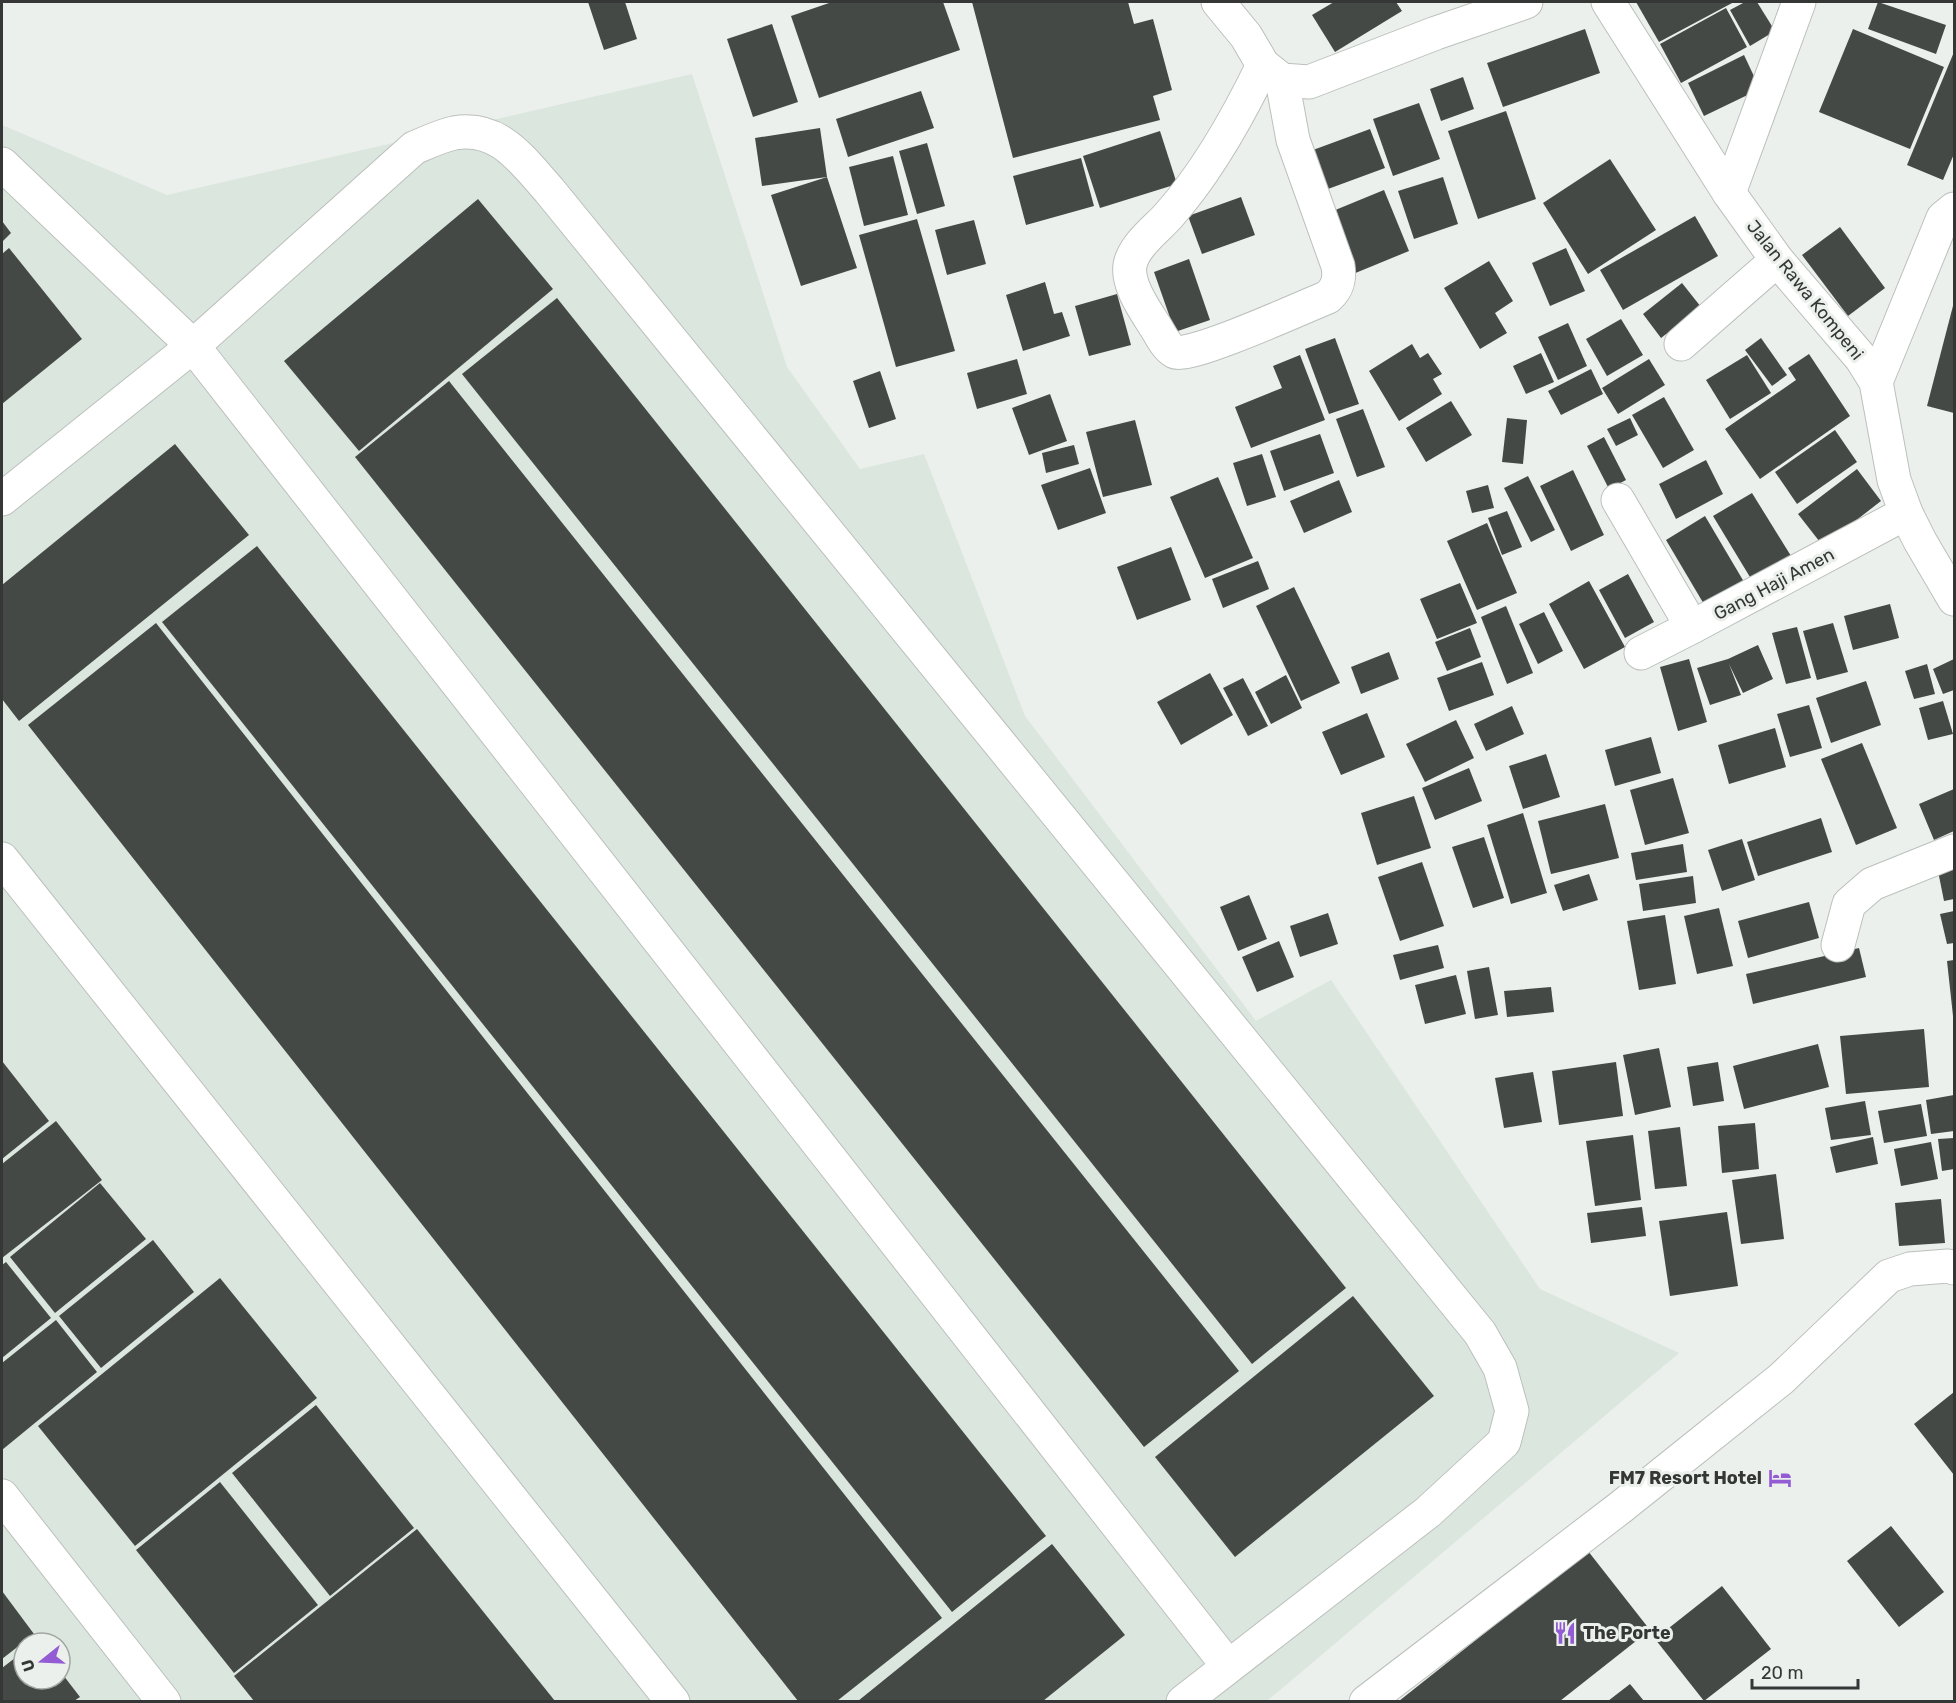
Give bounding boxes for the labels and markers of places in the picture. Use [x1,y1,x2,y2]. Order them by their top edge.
hotel icon: FM7 Resort Hotel [1767,1465,1793,1491]
place label: FM7 Resort Hotel [1609,1467,1762,1489]
restaurant icon: The Porte [1552,1620,1578,1646]
place label: The Porte [1583,1622,1671,1644]

